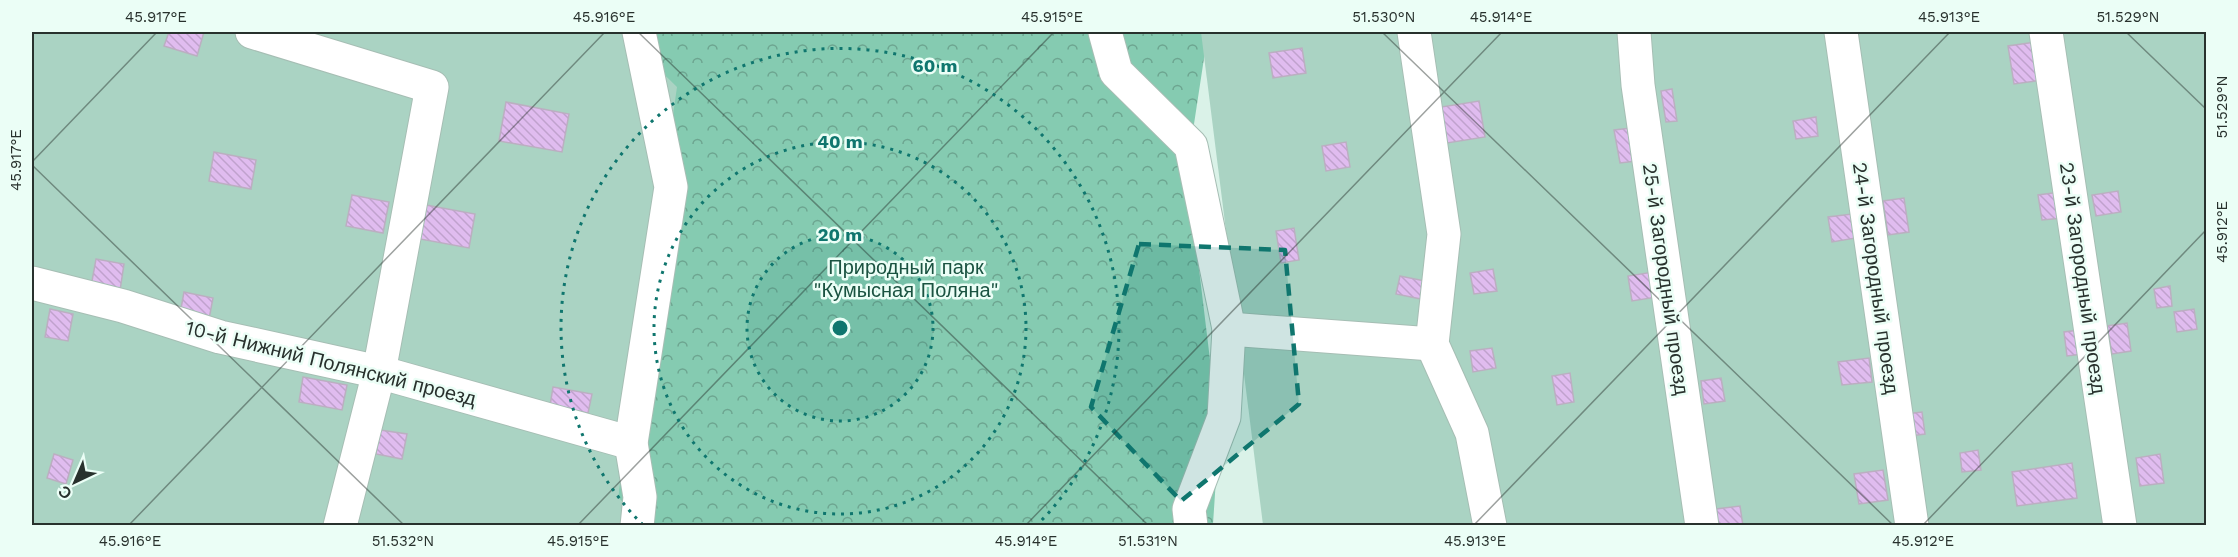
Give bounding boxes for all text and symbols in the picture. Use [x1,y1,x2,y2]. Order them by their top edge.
text: 45.917°E [125,8,187,26]
text: 45.916°E [573,8,635,26]
text: 45.915°E [1021,8,1083,26]
text: 51.530°N [1352,8,1416,26]
text: 45.914°E [1470,8,1532,26]
text: 45.913°E [1918,8,1980,26]
text: 51.529°N [2096,8,2160,26]
text: 60 m [913,55,957,76]
text: 51.529°N [2213,75,2231,139]
text: 45.917°E [7,129,25,191]
text: 40 m [817,131,863,152]
street label: 24-й Загородный проезд [1848,161,1904,396]
street label: 23-й Загородный проезд [2055,161,2111,396]
street label: 25-й Загородный проезд [1638,162,1694,397]
text: 45.912°E [2213,201,2231,263]
text: 20 m [818,224,862,245]
park label: Природный парк "Кумысная Поляна" [813,255,999,302]
street label: 10-й Нижний Полянский проезд [183,315,479,411]
centre of rings [830,318,850,338]
north arrow [45,452,105,512]
text: С [54,481,76,503]
text: 45.916°E [99,532,161,550]
text: 51.532°N [372,532,434,550]
text: 45.915°E [547,532,609,550]
text: 45.914°E [995,532,1057,550]
text: 51.531°N [1118,532,1178,550]
text: 45.913°E [1444,532,1506,550]
text: 45.912°E [1892,532,1954,550]

